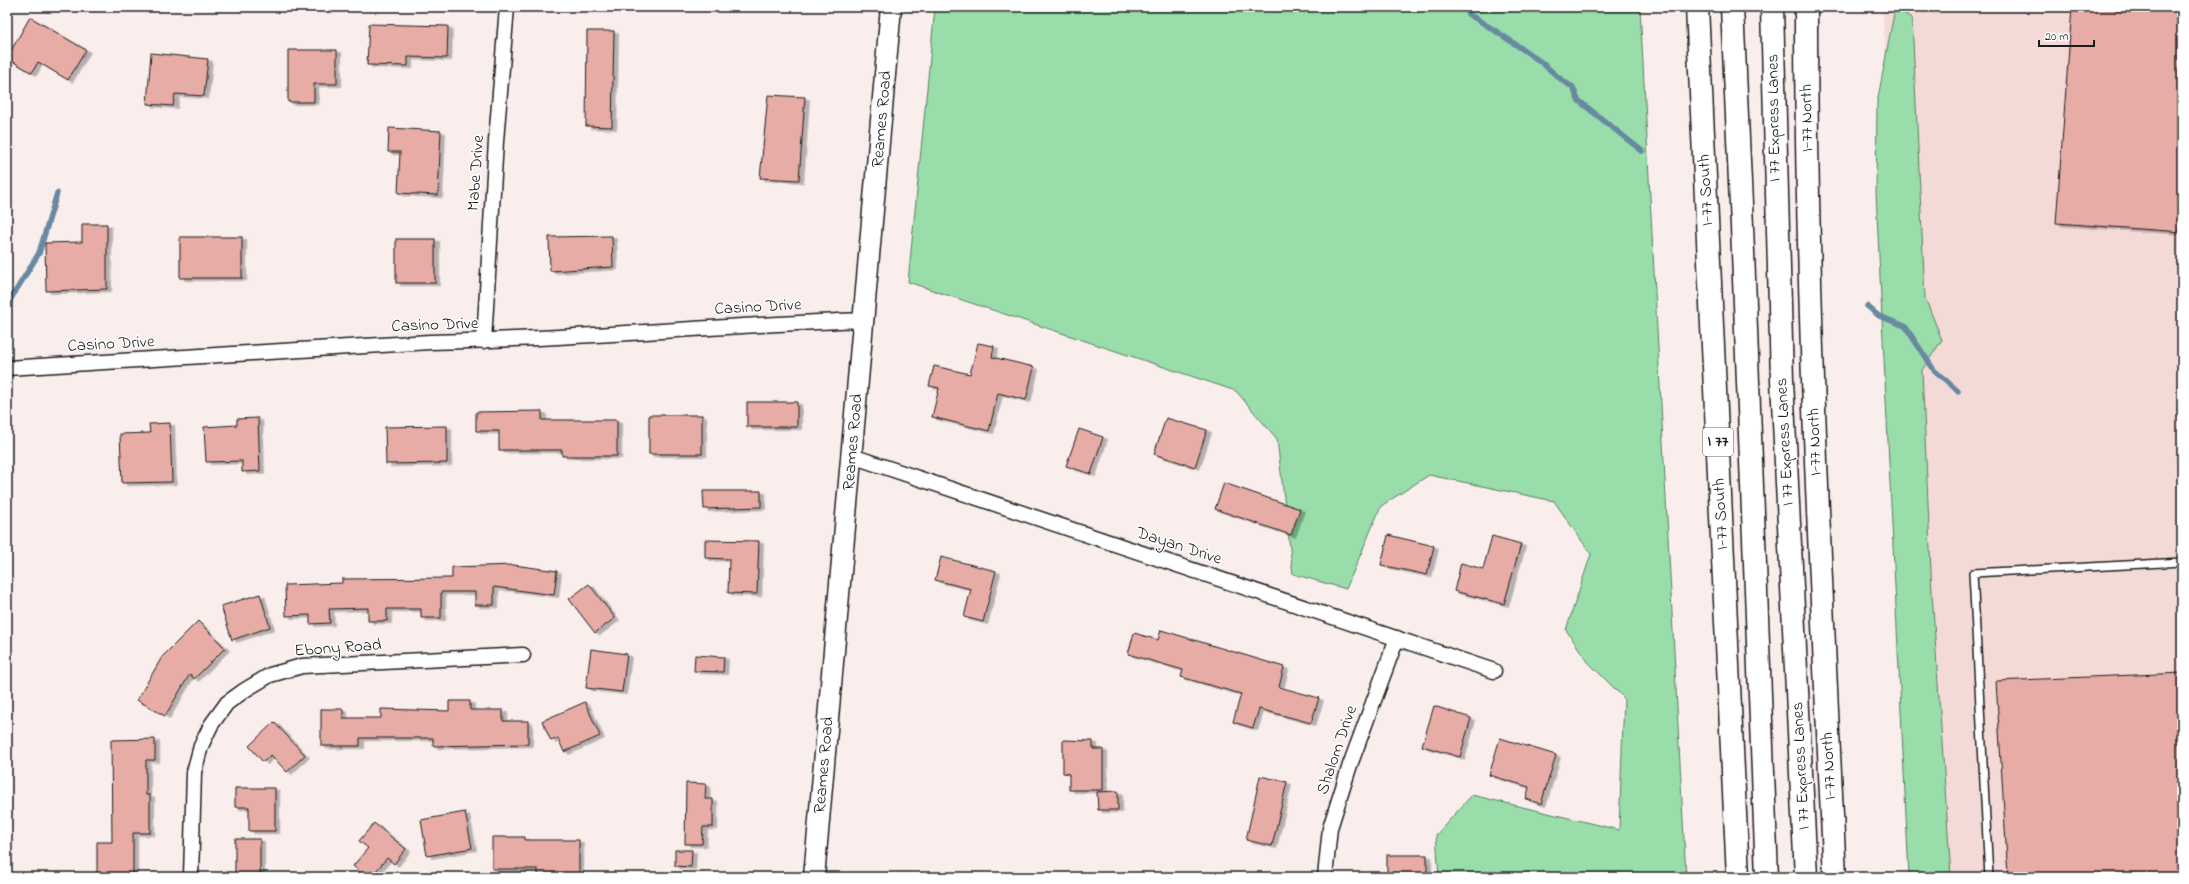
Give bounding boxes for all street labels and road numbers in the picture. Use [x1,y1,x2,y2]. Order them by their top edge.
street label: I 77 Express Lanes [1760,54,1788,182]
street label: Reames Road [865,69,899,168]
street label: I-77 North [1794,84,1820,152]
street label: Mabe Drive [461,134,491,212]
street label: I-77 South [1692,153,1720,227]
street label: Casino Drive [714,292,803,322]
street label: Casino Drive [391,311,479,339]
street label: Casino Drive [67,329,156,359]
street label: I 77 Express Lanes [1769,377,1801,507]
street label: Reames Road [836,392,870,491]
street label: I-77 North [1801,408,1829,476]
road number: I 77 [1703,428,1733,456]
street label: I-77 South [1707,477,1735,551]
street label: Dayan Drive [1132,520,1225,573]
street label: Ebony Road [294,632,383,665]
street label: I 77 Express Lanes [1785,701,1817,831]
street label: Shalom Drive [1310,702,1364,798]
street label: Reames Road [807,715,841,814]
street label: I-77 North [1815,731,1843,801]

